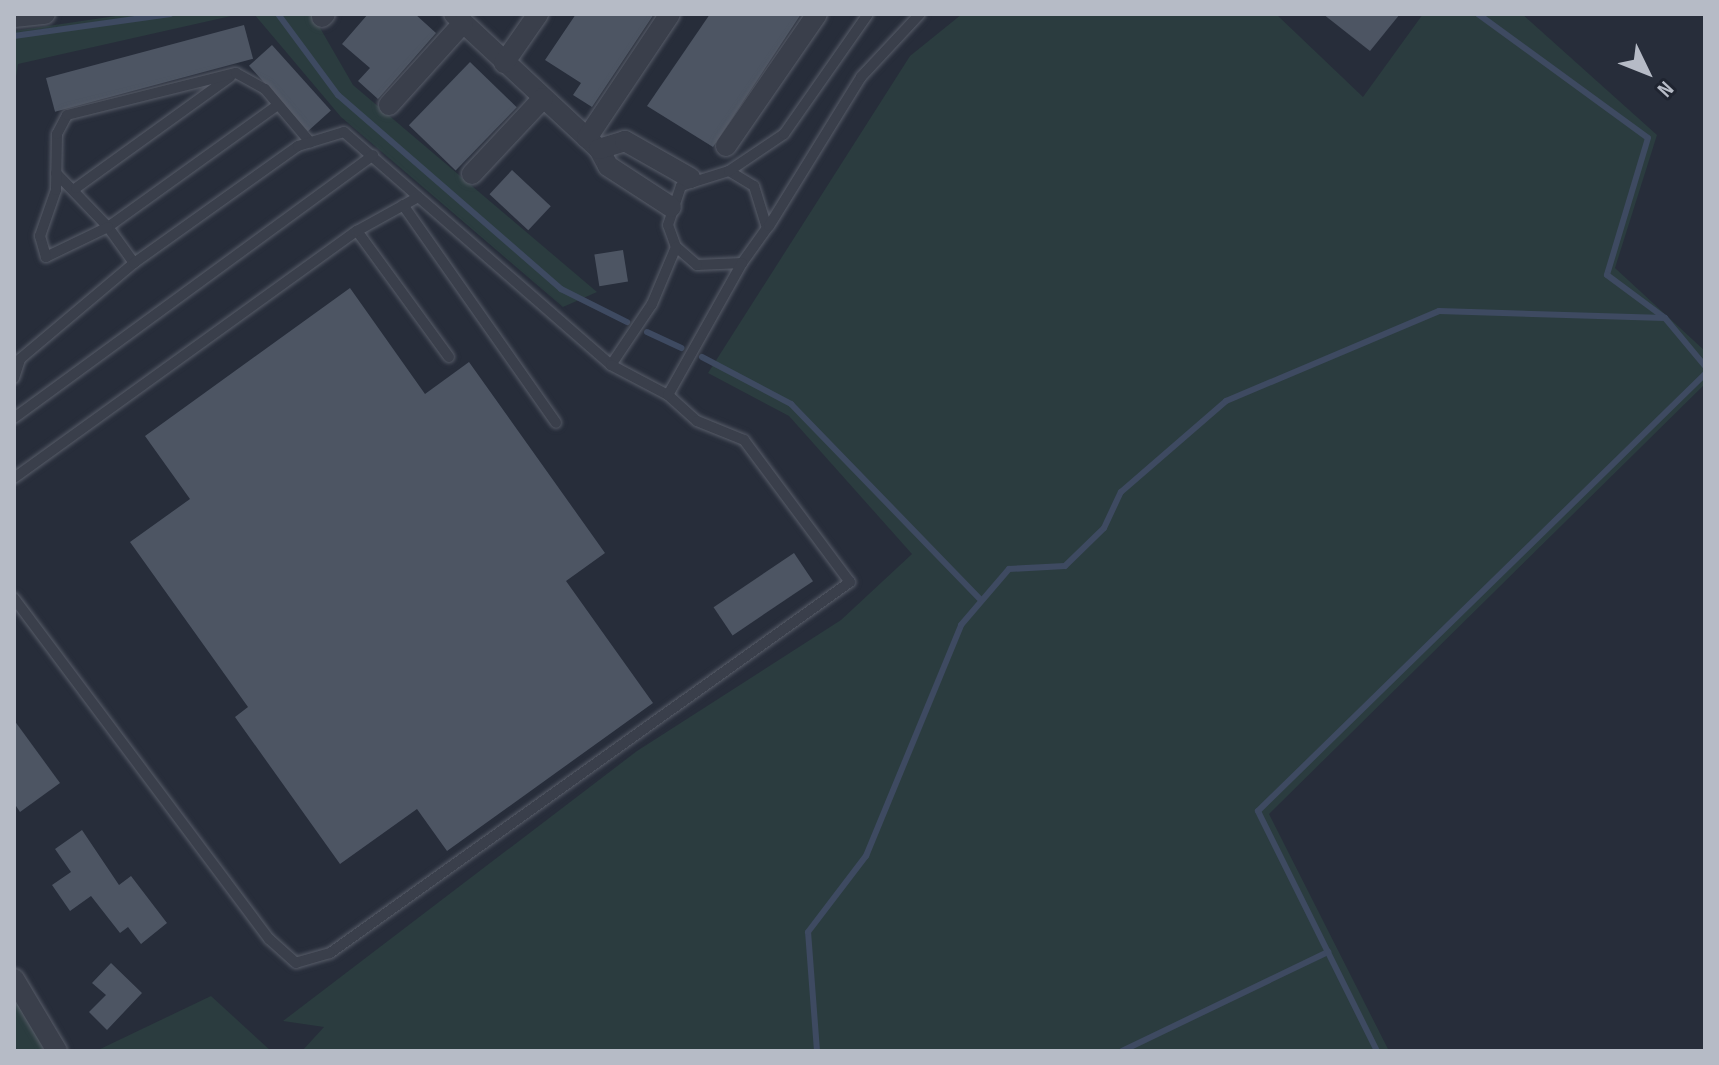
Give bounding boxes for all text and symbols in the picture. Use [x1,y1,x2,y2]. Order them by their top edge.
north arrow [1607,32,1687,112]
text: N [1651,75,1679,102]

